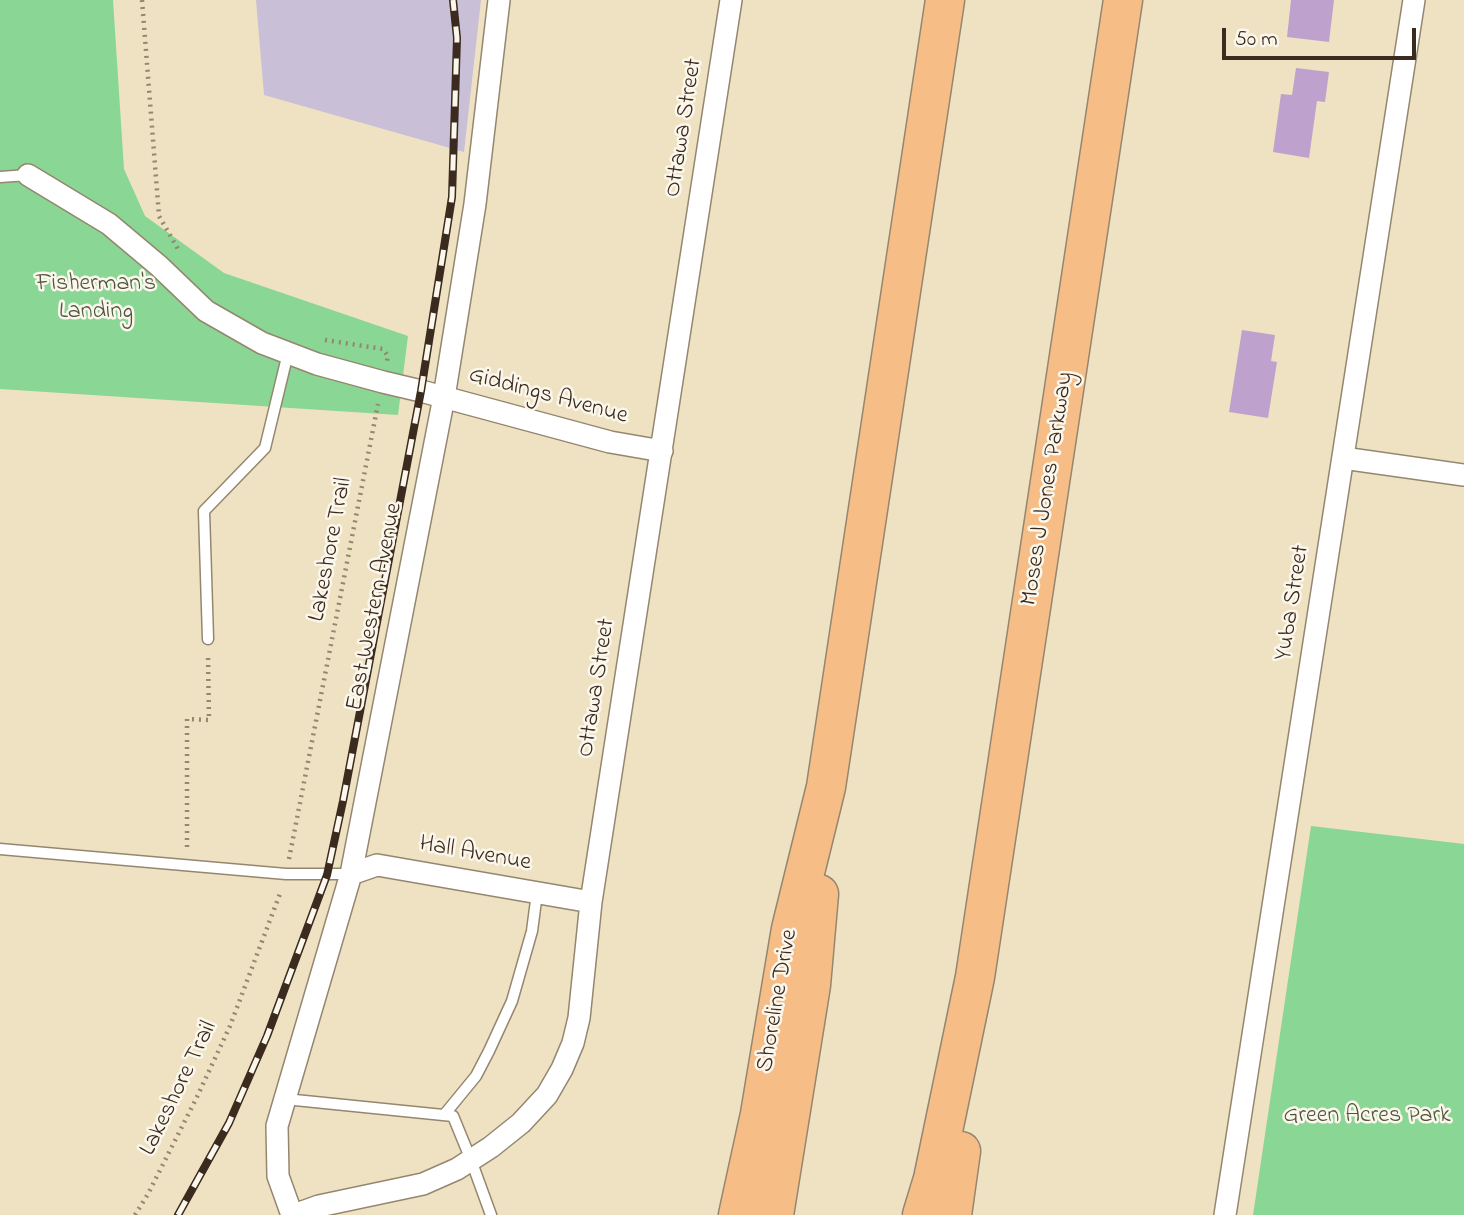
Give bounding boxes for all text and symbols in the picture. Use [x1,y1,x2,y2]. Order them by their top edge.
scale bar [1226,14,1420,58]
text: 50 m [1235,25,1278,55]
street label: Ottawa Street [660,57,710,199]
park label: Fisherman's Landing [36,271,156,327]
street label: Giddings Avenue [465,362,631,432]
street label: Moses J Jones Parkway [1016,370,1082,608]
street label: Lakeshore Trail [304,476,360,624]
street label: East Western Avenue [342,501,410,713]
street label: Yuba Street [1271,543,1317,663]
street label: Ottawa Street [573,617,623,759]
street label: Hall Avenue [417,831,533,879]
street label: Shoreline Drive [752,927,806,1075]
street label: Lakeshore Trail [135,1017,225,1161]
park label: Green Acres Park [1283,1103,1451,1131]

